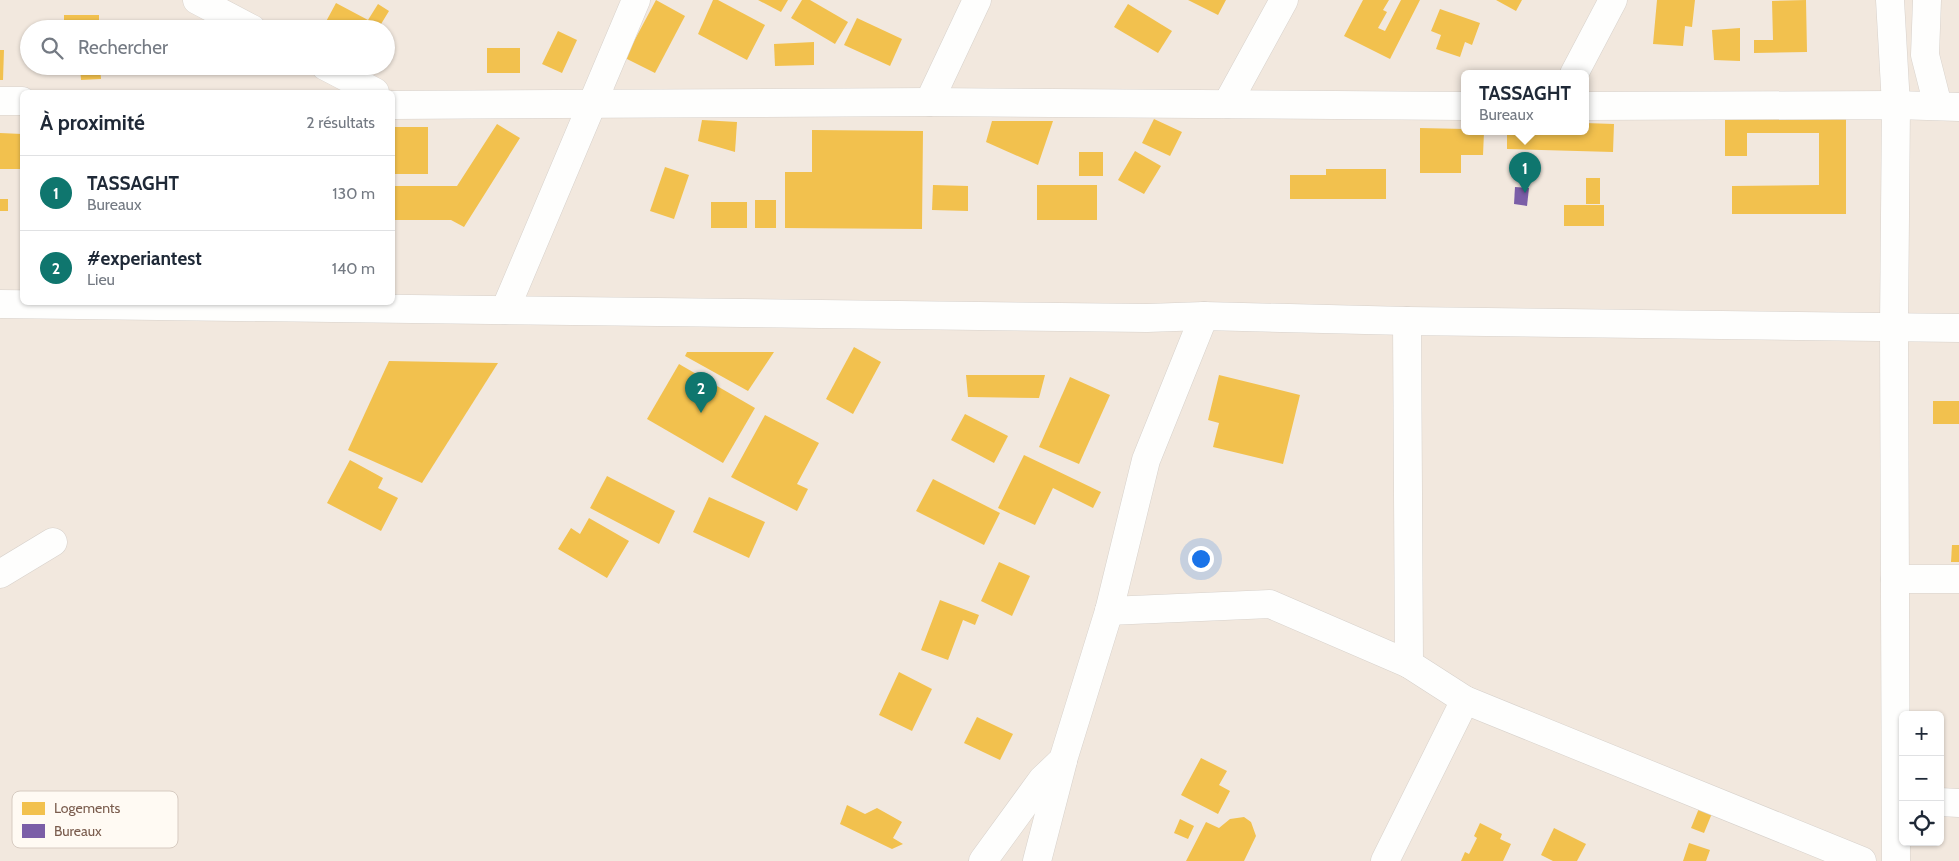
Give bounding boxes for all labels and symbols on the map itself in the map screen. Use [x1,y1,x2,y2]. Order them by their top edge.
pin: 1 [1509,152,1541,193]
pin: 2 [685,372,717,413]
your location [1188,546,1214,572]
legend [12,791,178,848]
text: Logements [54,799,121,817]
text: Bureaux [54,822,102,840]

